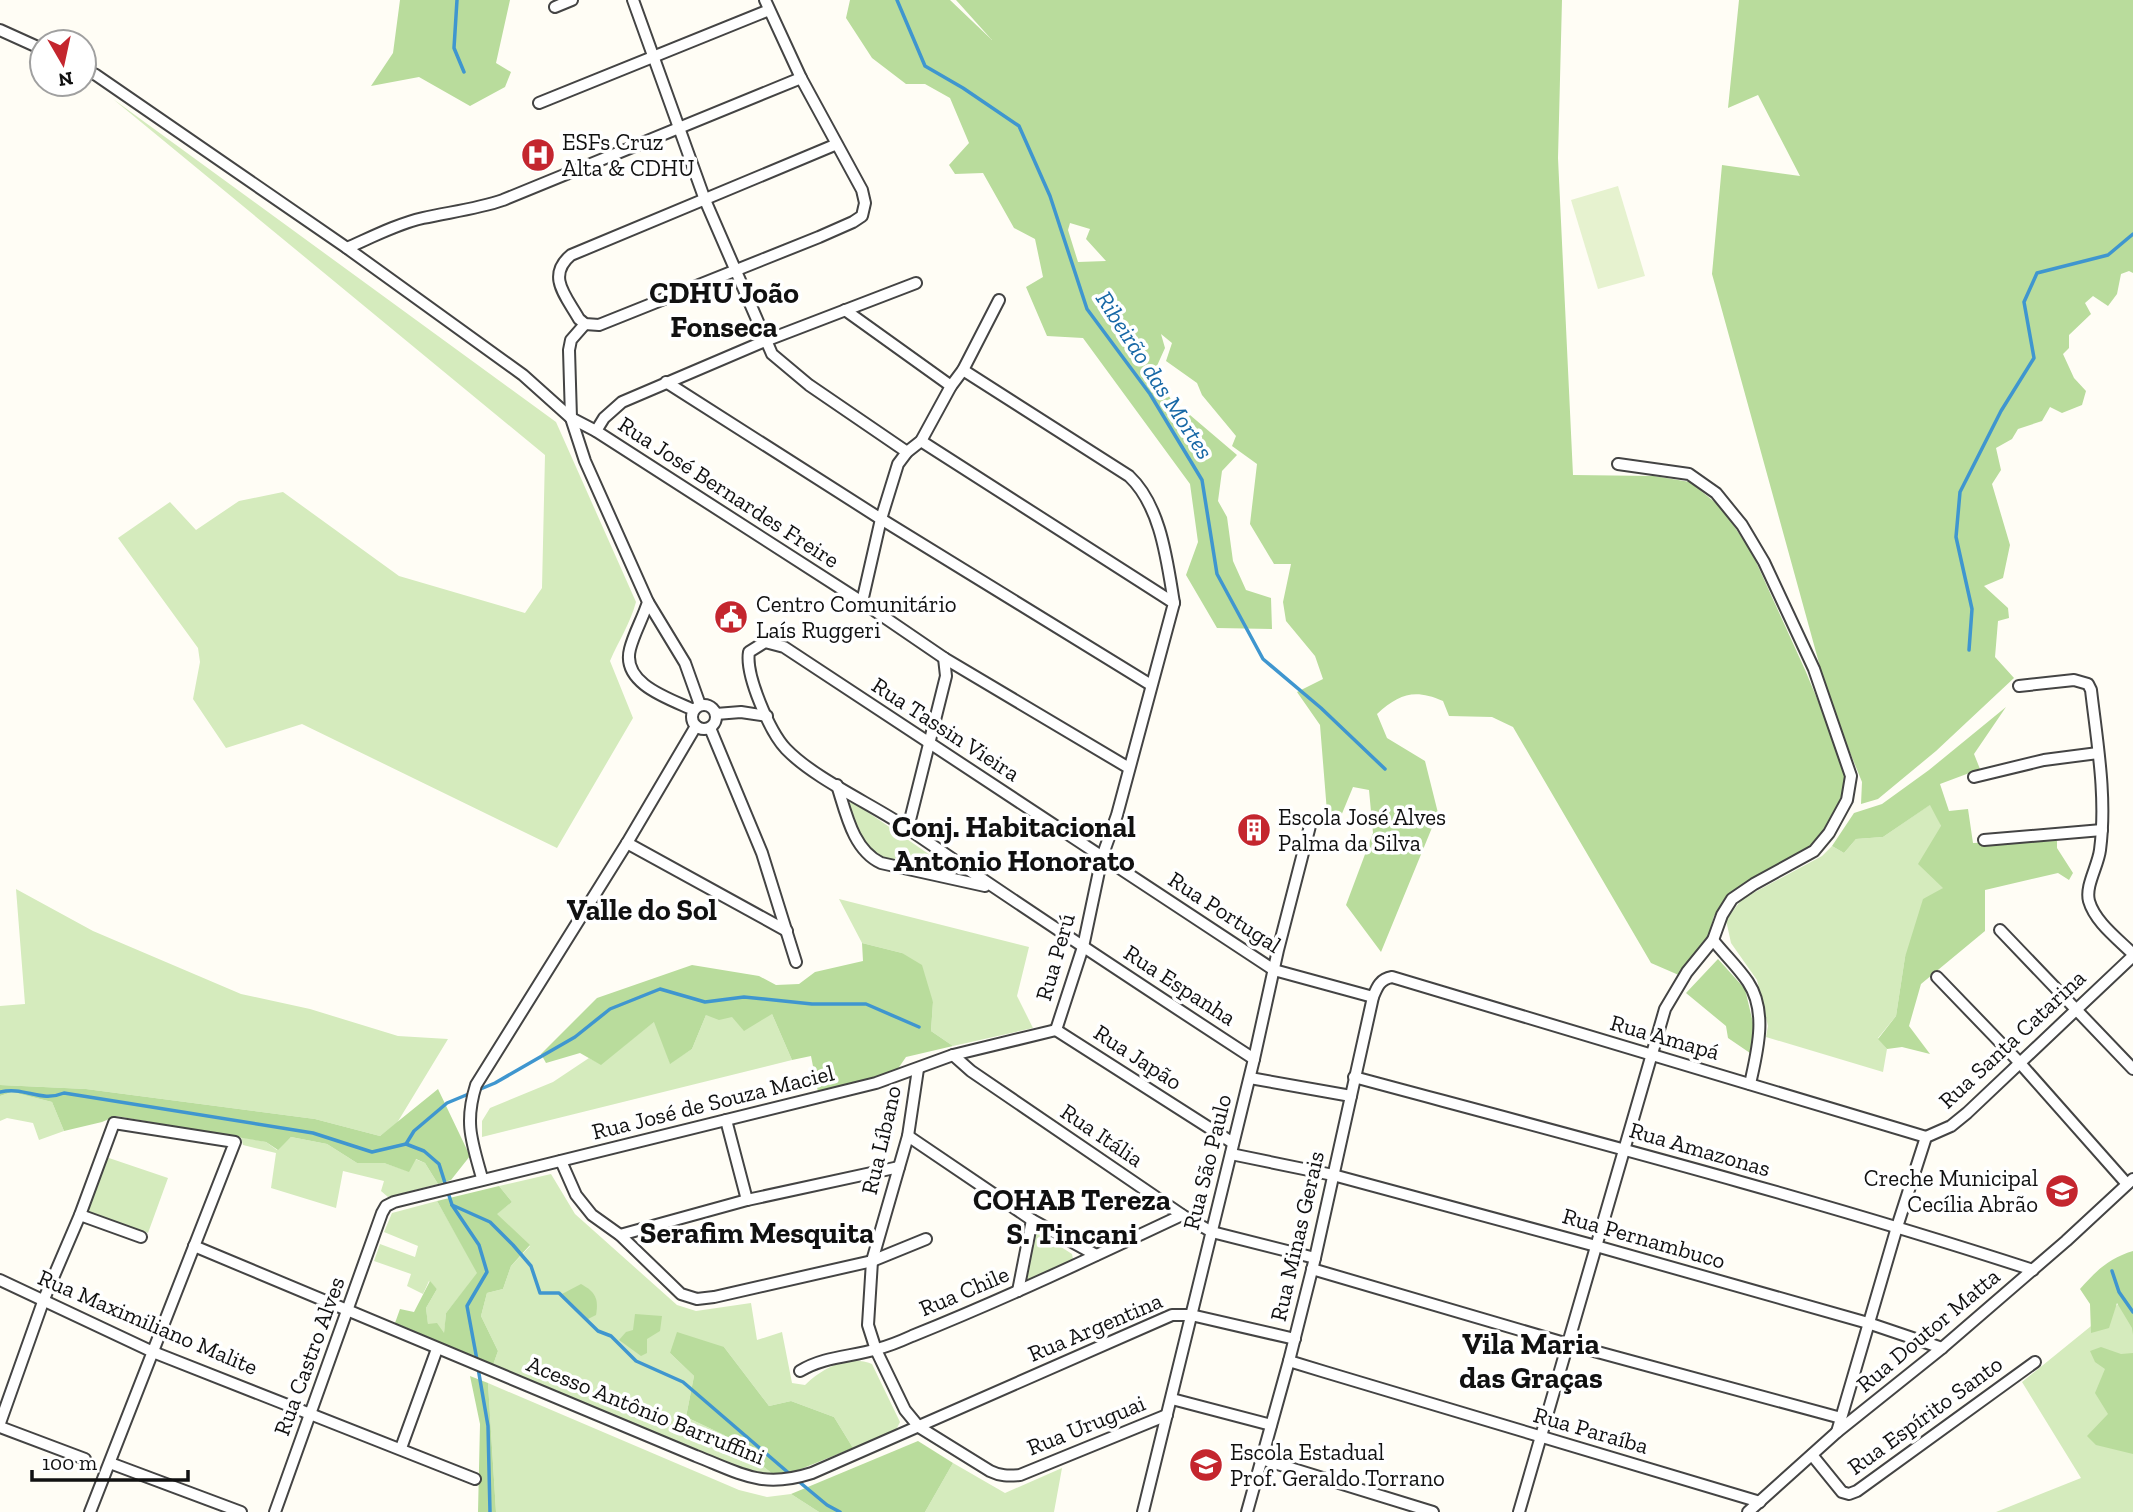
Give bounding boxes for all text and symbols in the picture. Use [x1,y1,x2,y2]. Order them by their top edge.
north arrow [28,28,98,98]
text: N [57,67,75,92]
place label: ESFs Cruz Alta & CDHU [562,128,695,182]
hospital icon: ESFs Cruz Alta & CDHU [519,136,557,174]
district label: CDHU João Fonseca [649,275,799,345]
water label: Ribeirão das Mortes [1090,286,1220,464]
street label: Rua José Bernardes Freire [613,410,845,574]
place label: Centro Comunitário Laís Ruggeri [756,590,957,644]
public building icon: Centro Comunitário Laís Ruggeri [712,598,750,636]
street label: Rua Tassin Vieira [867,671,1025,787]
place label: Escola José Alves Palma da Silva [1278,803,1446,857]
district label: Conj. Habitacional Antonio Honorato [892,809,1136,879]
building icon: Escola José Alves Palma da Silva [1235,811,1273,849]
street label: Rua Portugal [1163,865,1287,959]
district label: Valle do Sol [567,892,718,928]
street label: Rua Perú [1029,910,1081,1004]
street label: Rua Espanha [1119,938,1241,1032]
street label: Rua Santa Catarina [1933,964,2091,1114]
street label: Rua Amapá [1607,1008,1723,1066]
street label: Rua Japão [1089,1018,1187,1096]
street label: Rua José de Souza Maciel [589,1058,837,1146]
street label: Rua Líbano [855,1083,907,1197]
street label: Rua São Paulo [1177,1091,1237,1233]
street label: Rua Itália [1055,1097,1149,1173]
street label: Rua Amazonas [1626,1115,1774,1183]
street label: Rua Minas Gerais [1264,1148,1330,1324]
place label: Creche Municipal Cecília Abrão [1864,1164,2038,1218]
school or university icon: Creche Municipal Cecília Abrão [2043,1172,2081,1210]
district label: COHAB Tereza S. Tincani [973,1182,1171,1252]
street label: Rua Pernambuco [1559,1201,1729,1275]
district label: Serafim Mesquita [640,1215,874,1251]
street label: Rua Chile [915,1260,1013,1322]
street label: Rua Doutor Matta [1851,1262,2005,1398]
street label: Rua Maximiliano Malite [34,1263,262,1381]
street label: Rua Castro Alves [267,1273,351,1439]
street label: Rua Argentina [1024,1286,1166,1368]
district label: Vila Maria das Graças [1459,1326,1603,1396]
street label: Acesso Antônio Barruffini [523,1349,769,1471]
street label: Rua Espírito Santo [1842,1349,2008,1481]
street label: Rua Uruguai [1023,1389,1149,1461]
street label: Rua Paraíba [1530,1400,1652,1460]
scale bar [32,1438,187,1482]
place label: Escola Estadual Prof. Geraldo Torrano [1230,1438,1445,1492]
school or university icon: Escola Estadual Prof. Geraldo Torrano [1187,1446,1225,1484]
text: 100 m [42,1450,97,1475]

